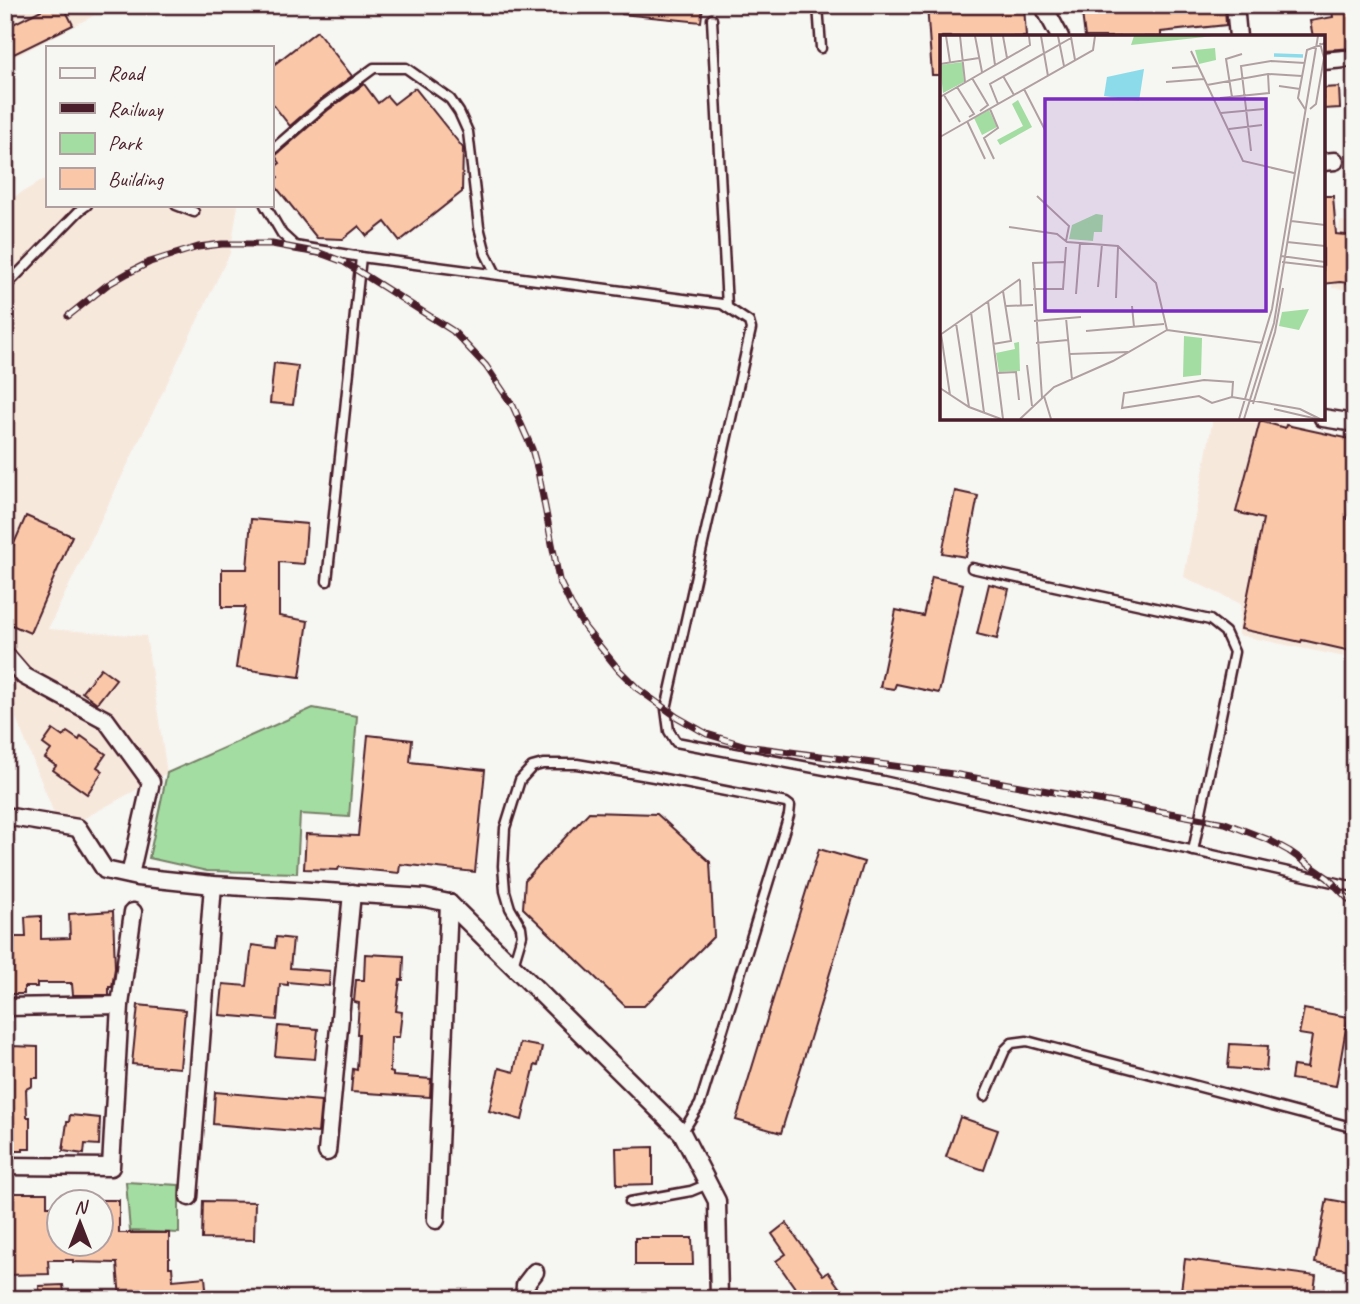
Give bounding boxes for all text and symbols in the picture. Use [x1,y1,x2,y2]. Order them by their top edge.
inset map [940,35,1325,420]
legend [46,46,273,206]
text: Road [108,60,147,86]
text: Railway [108,96,164,122]
text: Park [108,130,143,156]
text: Building [108,166,165,192]
north arrow [46,1188,116,1258]
text: N [74,1195,89,1219]

